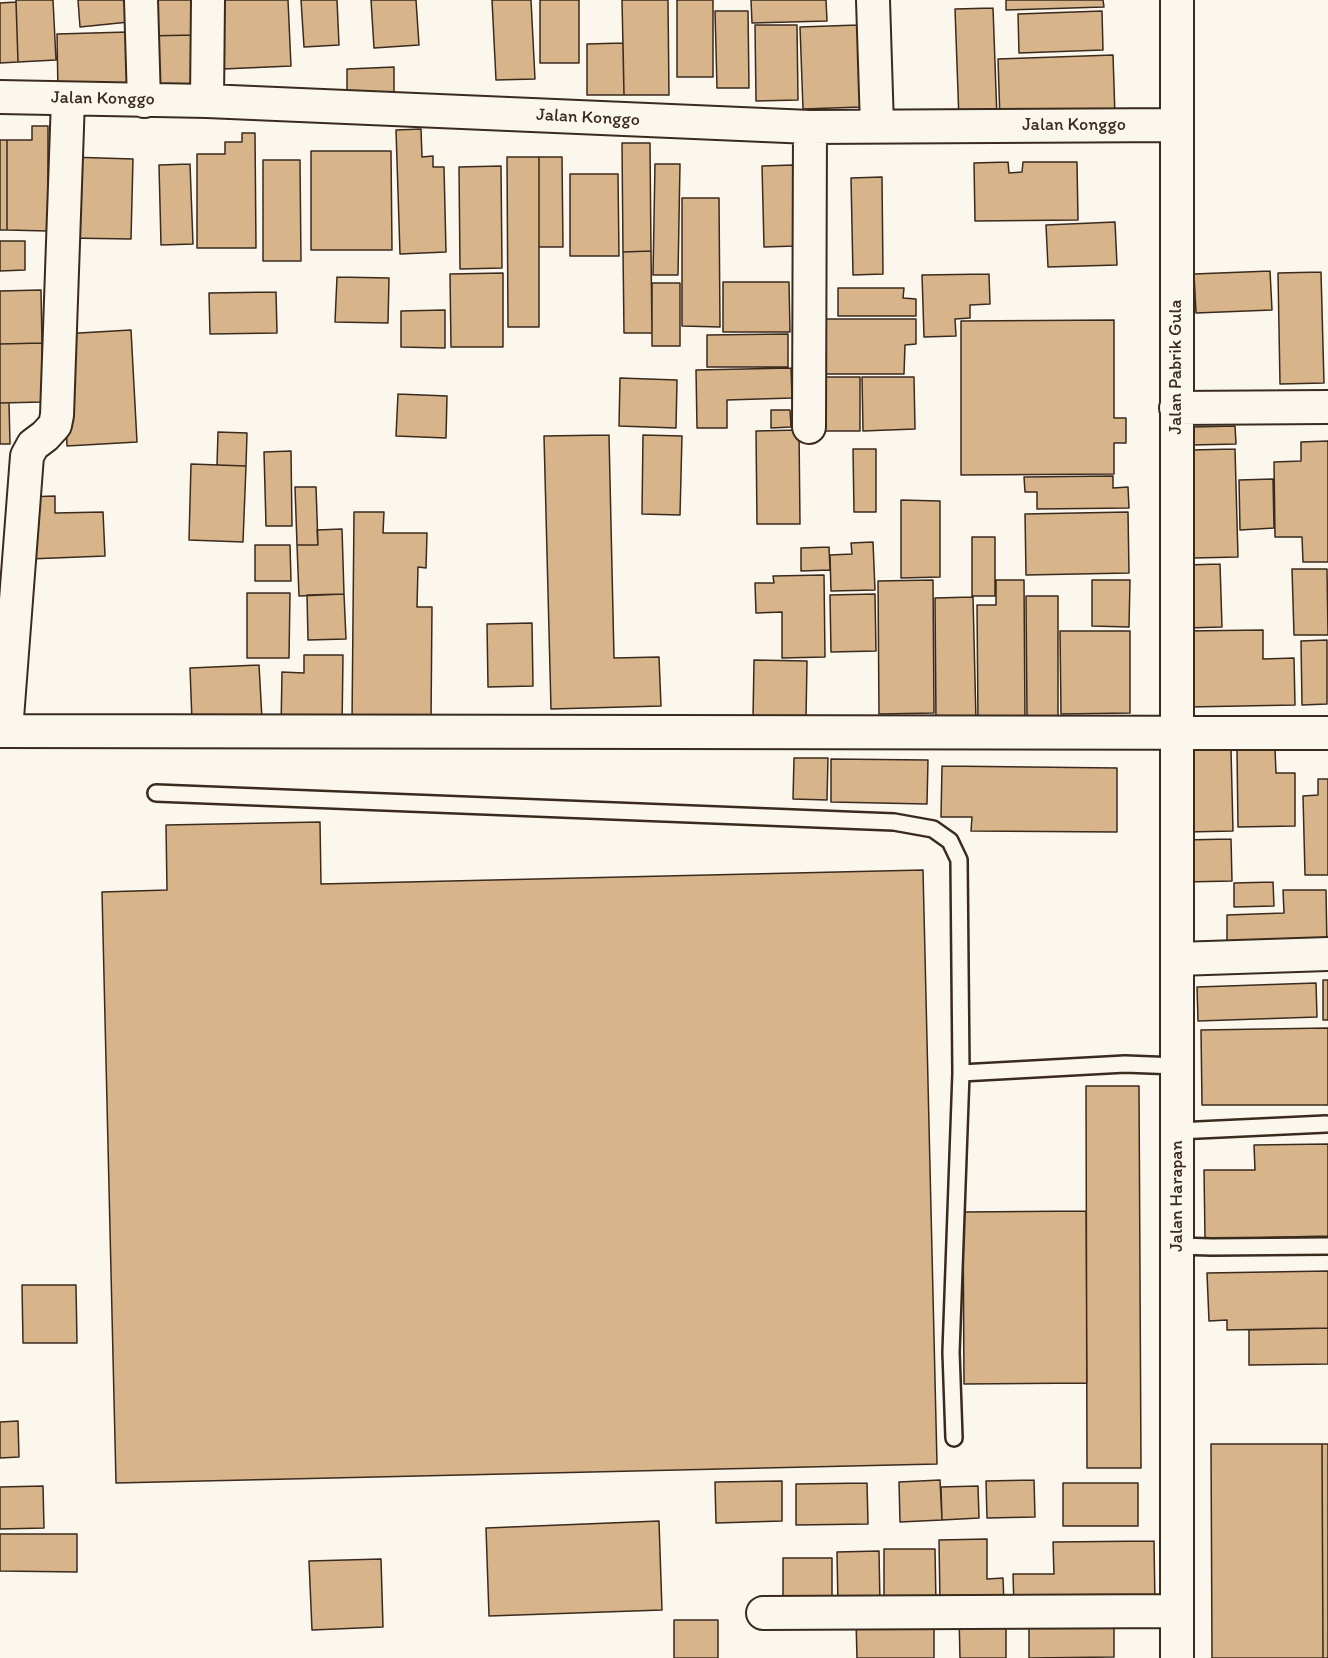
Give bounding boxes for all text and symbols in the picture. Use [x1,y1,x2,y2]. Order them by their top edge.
street label: Jalan Konggo [51,87,155,111]
street label: Jalan Konggo [536,105,640,131]
street label: Jalan Konggo [1022,114,1126,136]
street label: Jalan Pabrik Gula [1165,300,1187,434]
street label: Jalan Harapan [1166,1140,1188,1252]

